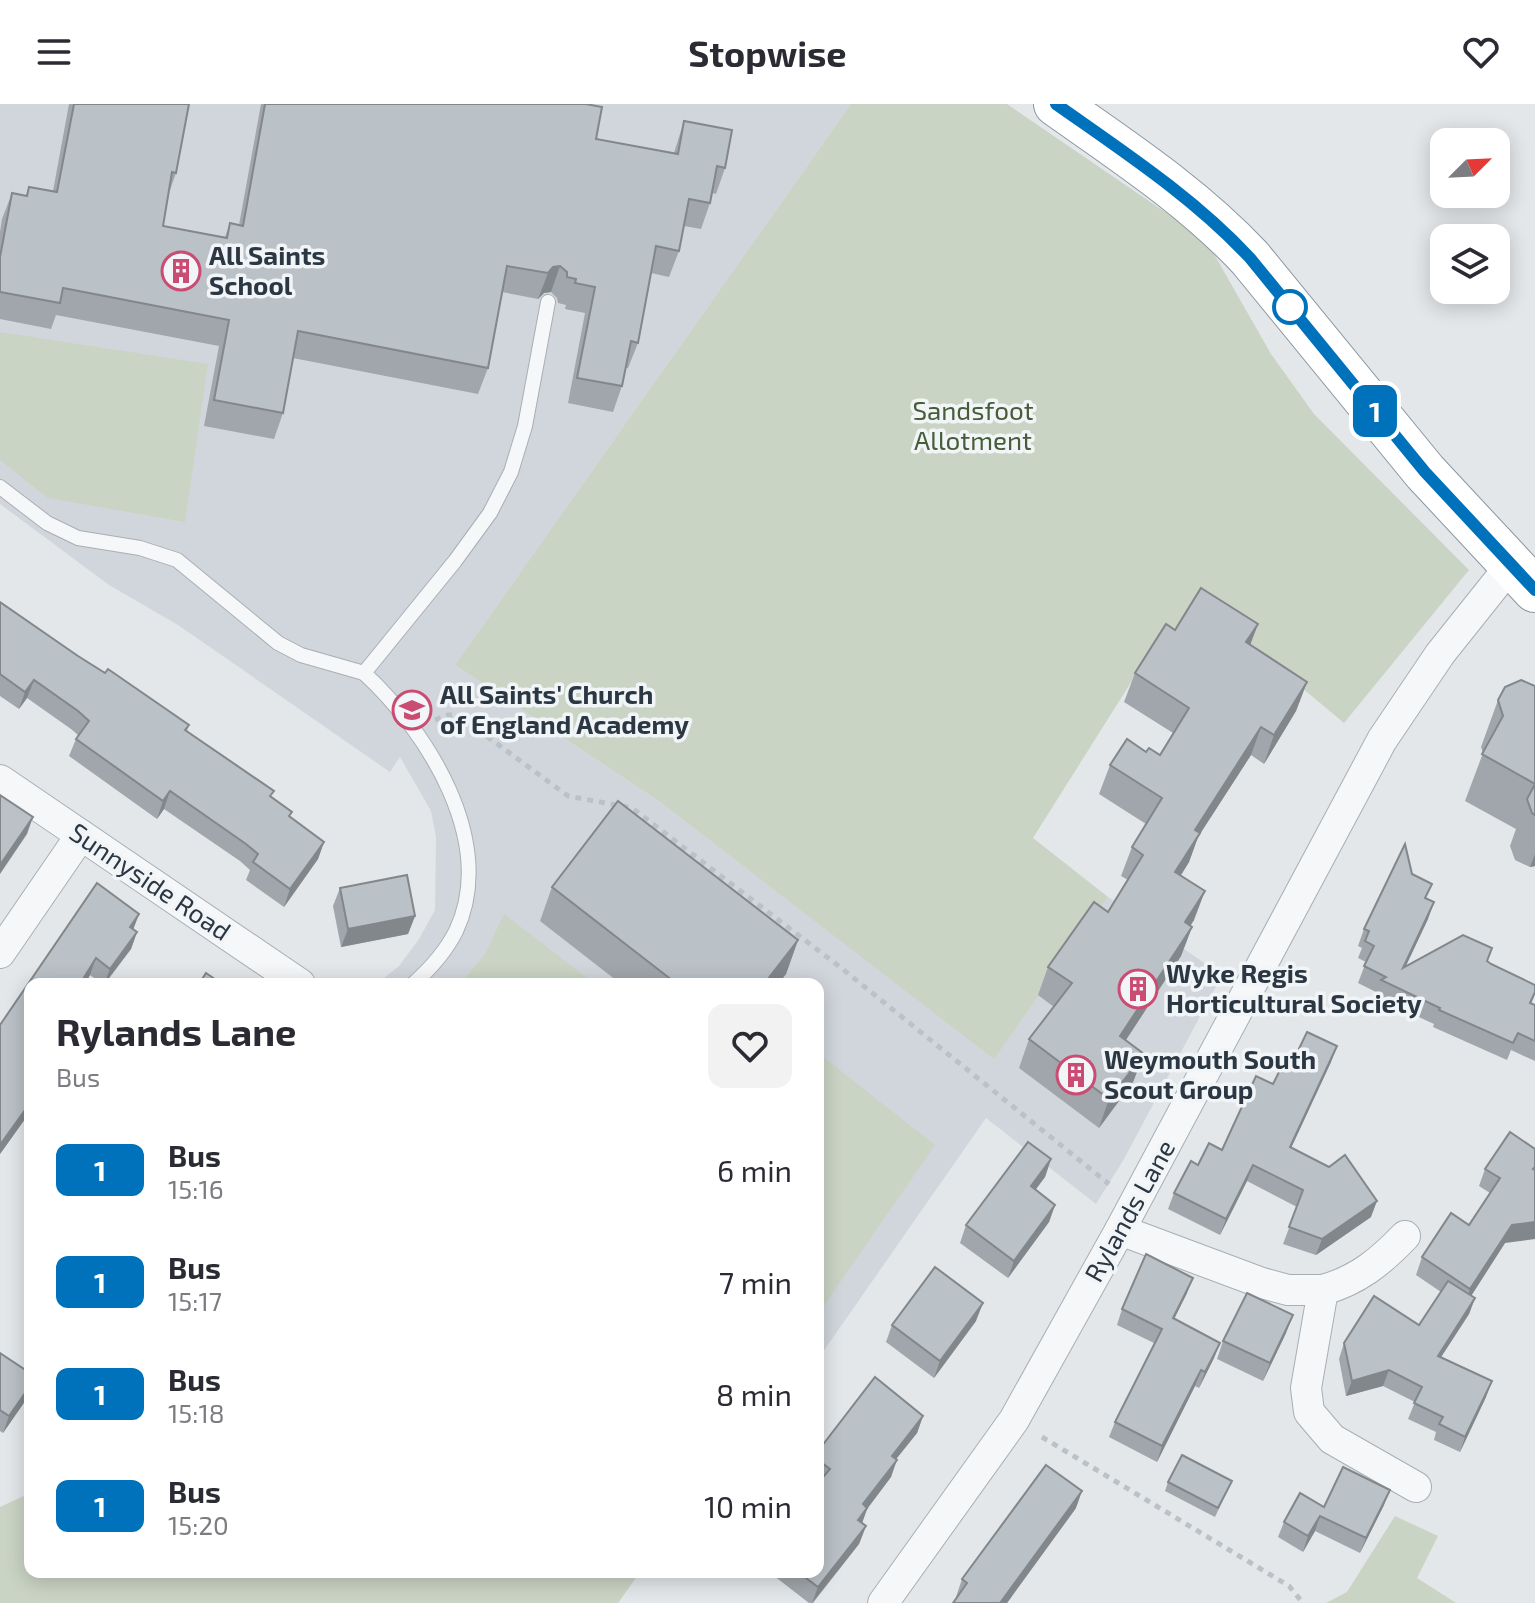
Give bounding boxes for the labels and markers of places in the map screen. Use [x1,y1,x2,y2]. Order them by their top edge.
place label: All Saints School [209,239,325,300]
building icon: All Saints School [160,250,202,292]
unlabelled marker [1273,290,1307,324]
place label: All Saints' Church of England Academy [440,678,689,740]
school or university icon: All Saints' Church of England Academy [391,689,433,731]
place label: Wyke Regis Horticultural Society [1166,957,1422,1019]
building icon: Wyke Regis Horticultural Society [1117,968,1159,1010]
place label: Weymouth South Scout Group [1104,1043,1316,1104]
building icon: Weymouth South Scout Group [1055,1054,1097,1096]

